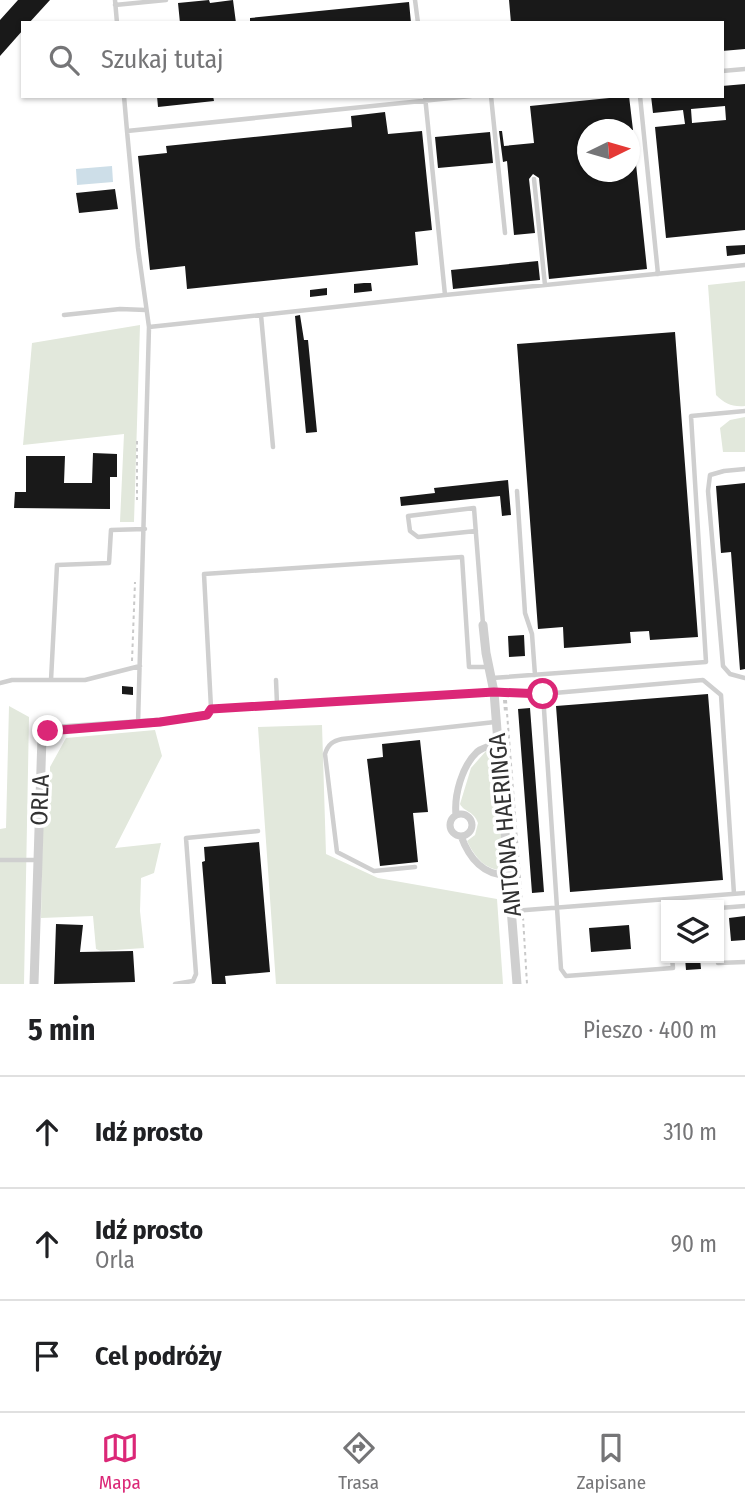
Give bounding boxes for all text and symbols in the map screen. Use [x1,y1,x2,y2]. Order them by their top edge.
search box [21,21,724,98]
icon: search [45,41,83,79]
text: Szukaj tutaj [101,44,224,75]
north arrow [577,119,640,182]
route start [527,678,558,709]
route end [32,715,63,746]
street label: ANTONA HAERINGA [483,732,527,918]
street label: ORLA [25,773,55,826]
map controls [661,900,724,963]
button: layers [661,900,724,963]
text: 5 min [28,1012,95,1048]
text: Pieszo · 400 m [583,1016,717,1044]
icon: ahead [28,1113,66,1151]
text: Idź prosto [95,1117,203,1148]
text: 310 m [663,1118,717,1146]
text: Idź prosto [95,1215,203,1246]
icon: ahead [28,1225,66,1263]
text: 90 m [671,1230,717,1258]
text: Orla [95,1246,135,1274]
icon: arrive [28,1337,66,1375]
text: Cel podróży [95,1341,222,1372]
tab: Mapa [99,1429,141,1494]
tab: Trasa [338,1429,379,1494]
tab: Zapisane [577,1429,646,1494]

